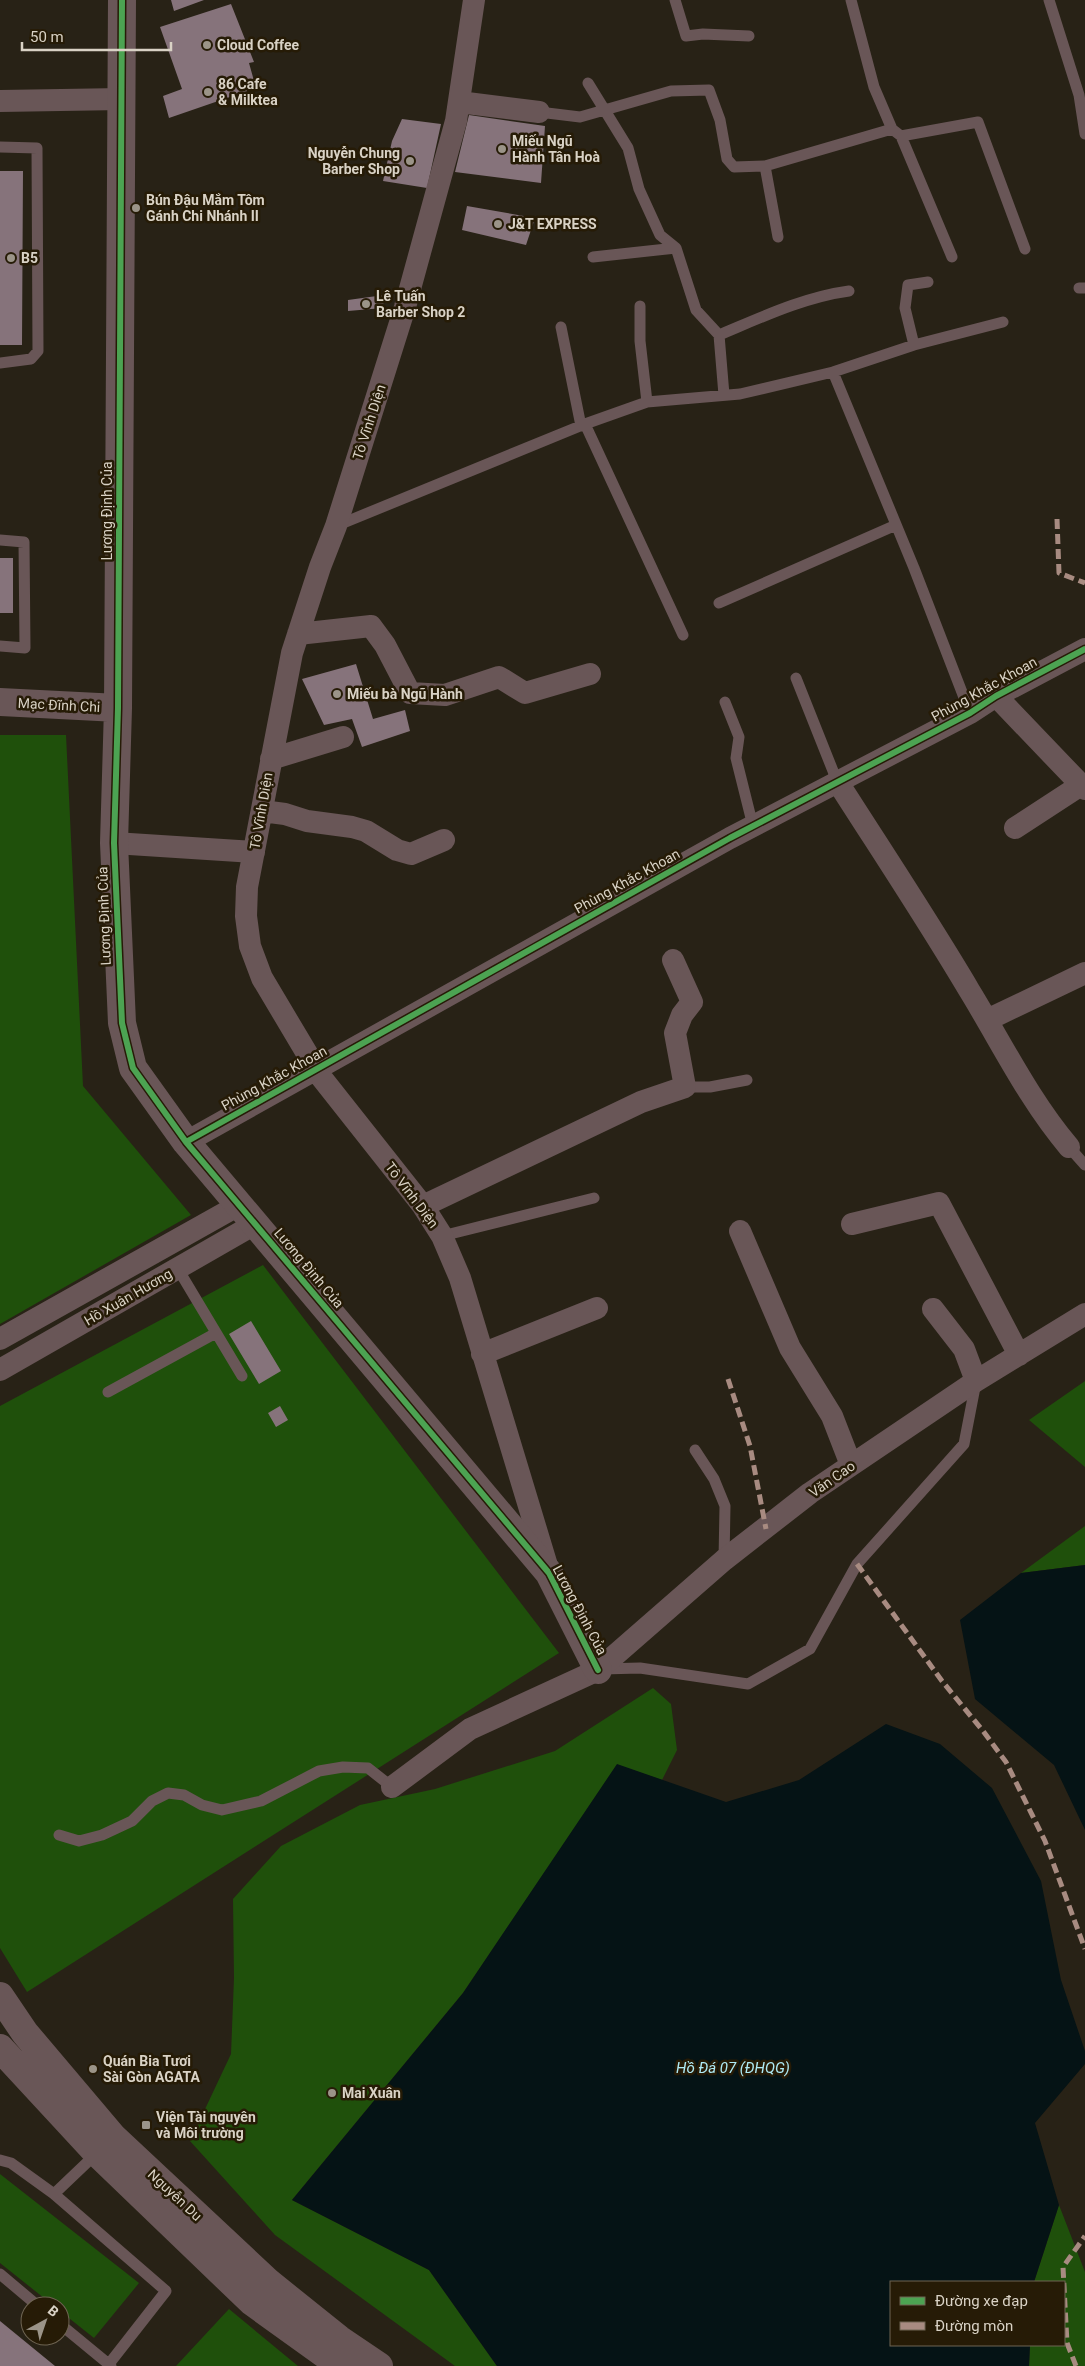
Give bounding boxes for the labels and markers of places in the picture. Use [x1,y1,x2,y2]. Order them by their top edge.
place label: Cloud Coffee [217,37,299,53]
marker: Cloud Coffee [201,39,213,51]
place label: 86 Cafe & Milktea [218,76,278,108]
marker: 86 Cafe & Milktea [202,86,214,98]
place label: Miếu Ngũ Hành Tân Hoà [512,133,600,165]
marker: Miếu Ngũ Hành Tân Hoà [496,143,508,155]
place label: Nguyễn Chung Barber Shop [308,145,400,177]
marker: Nguyễn Chung Barber Shop [404,155,416,167]
place label: Bún Đậu Mắm Tôm Gánh Chi Nhánh II [146,192,265,224]
marker: Bún Đậu Mắm Tôm Gánh Chi Nhánh II [130,202,142,214]
place label: J&T EXPRESS [508,216,597,232]
marker: J&T EXPRESS [492,218,504,230]
place label: B5 [21,250,38,266]
marker: B5 [5,252,17,264]
place label: Lê Tuấn Barber Shop 2 [376,288,465,320]
marker: Lê Tuấn Barber Shop 2 [360,298,372,310]
place label: Miếu bà Ngũ Hành [347,686,463,702]
marker: Miếu bà Ngũ Hành [331,688,343,700]
place label: Quán Bia Tươi Sài Gòn AGATA [103,2053,200,2085]
marker: Quán Bia Tươi Sài Gòn AGATA [87,2063,99,2075]
place label: Mai Xuân [342,2085,401,2101]
marker: Mai Xuân [326,2087,338,2099]
place label: Viện Tài nguyên và Môi trường [156,2109,256,2141]
marker: Viện Tài nguyên và Môi trường [140,2119,152,2131]

